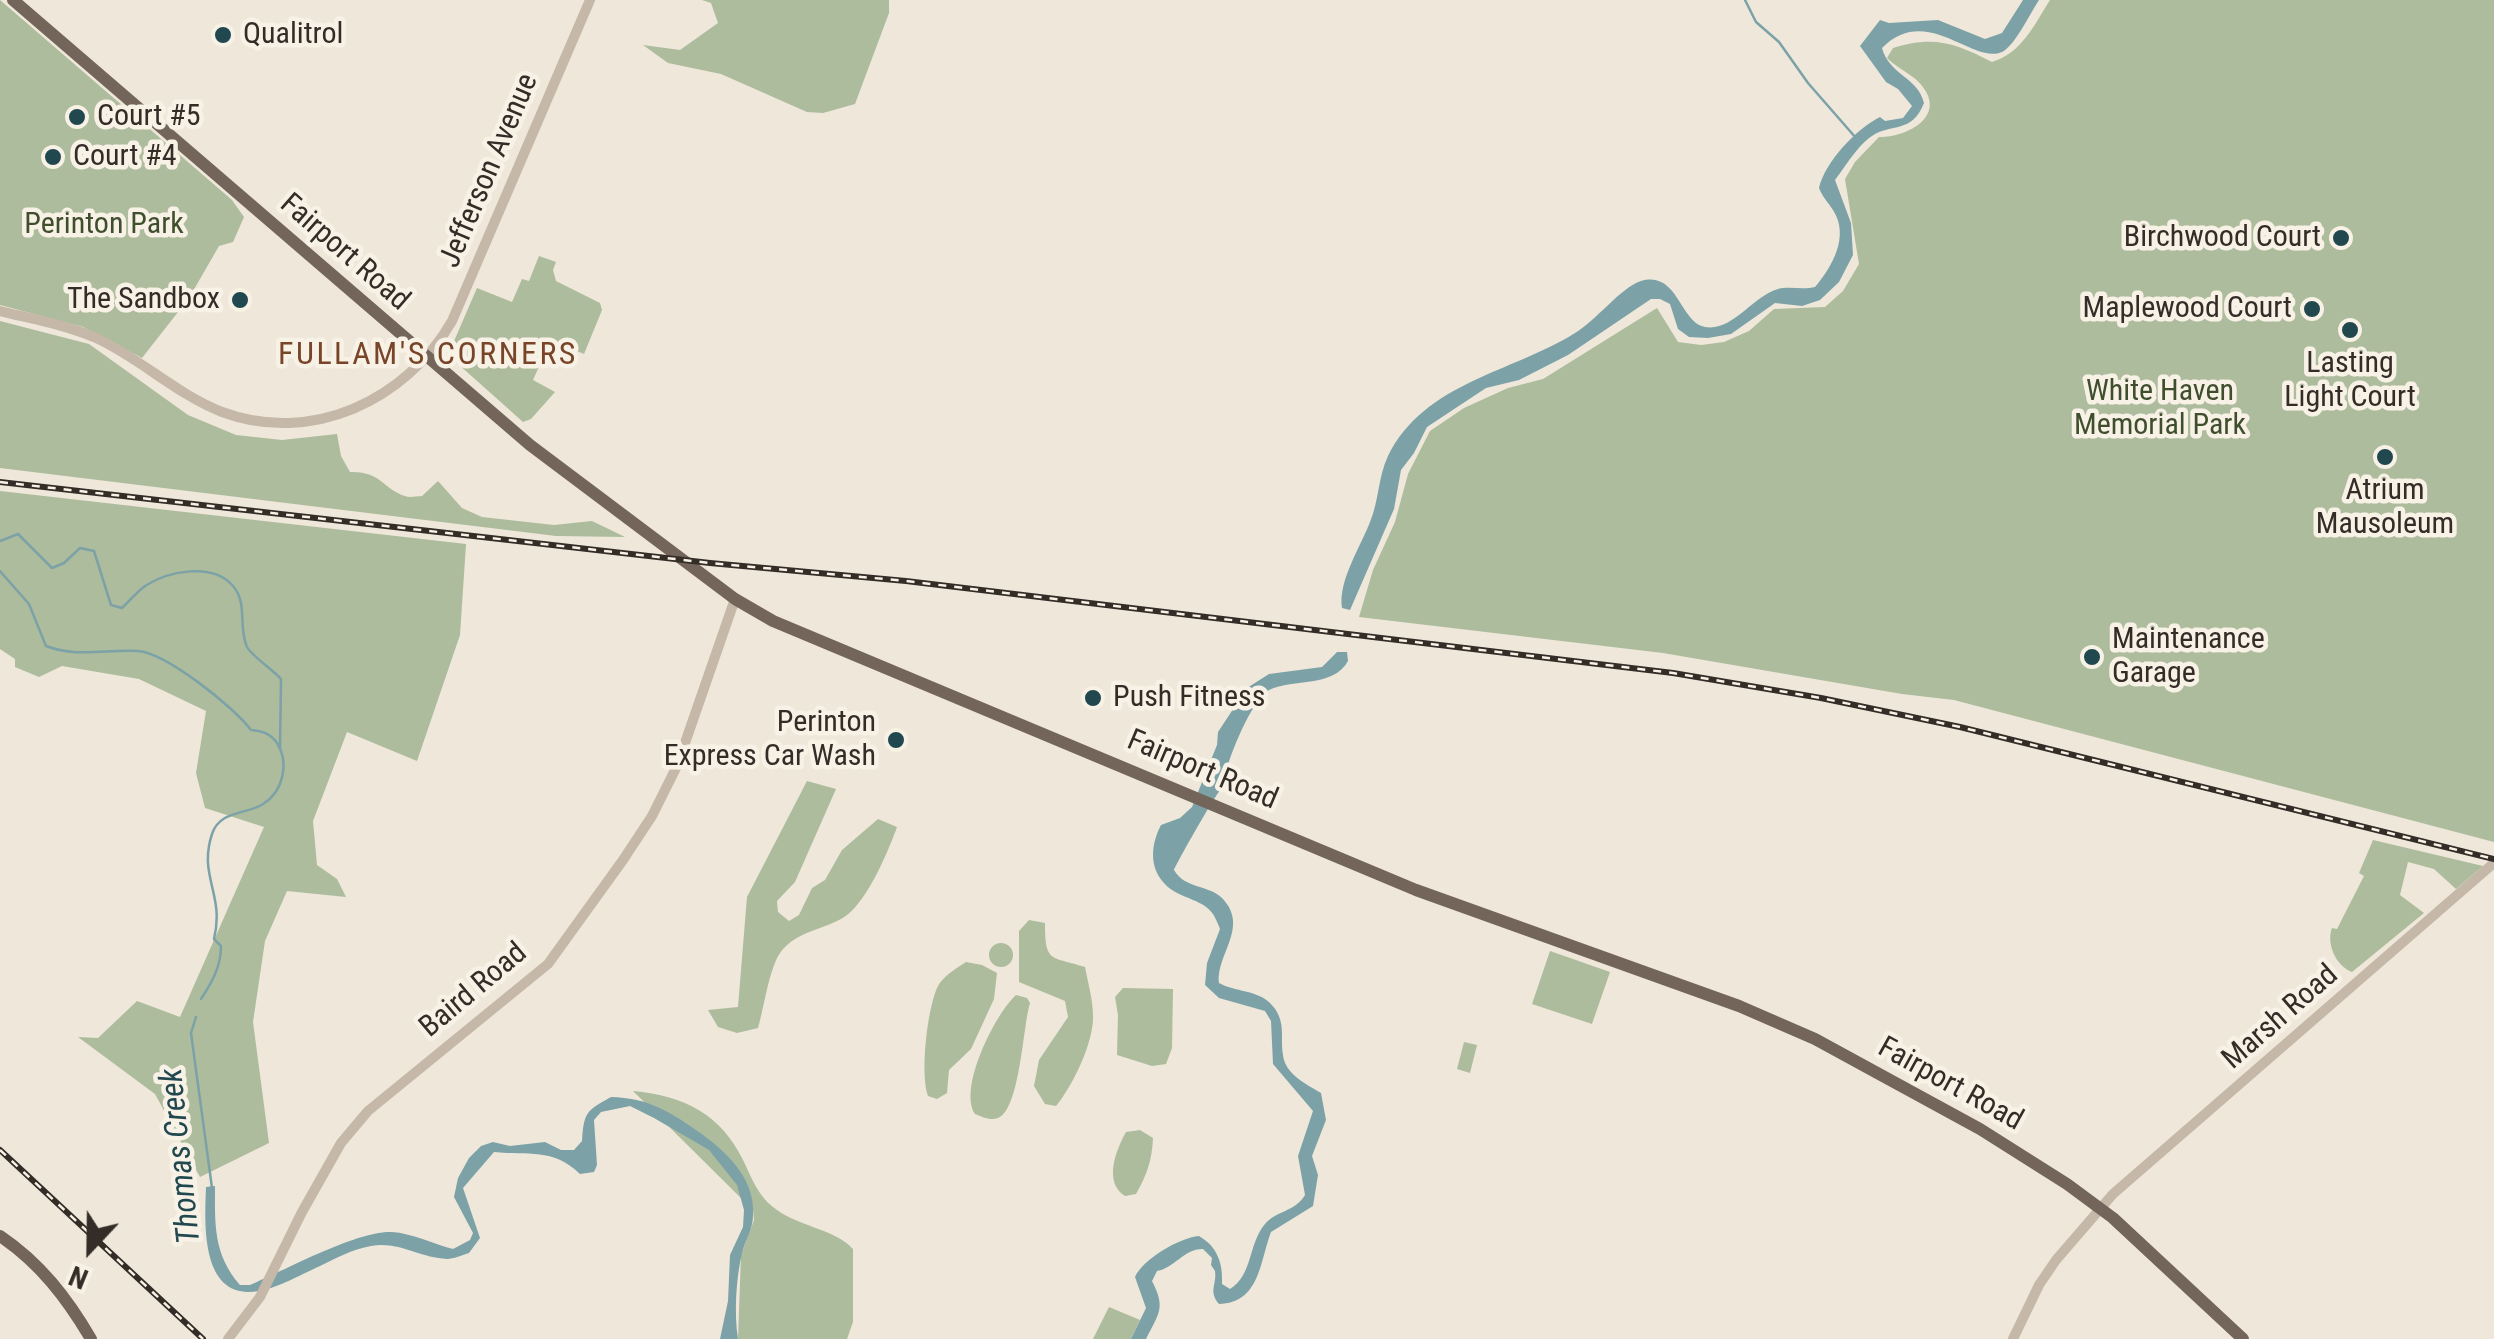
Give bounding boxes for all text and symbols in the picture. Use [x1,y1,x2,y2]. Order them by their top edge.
place label: Qualitrol [243,17,343,53]
marker: Qualitrol [212,24,234,46]
street label: Jefferson Avenue [433,69,547,273]
place label: Court #5 [97,99,200,135]
marker: Court #5 [66,106,88,128]
place label: Court #4 [73,139,176,175]
marker: Court #4 [42,146,64,168]
street label: Fairport Road [272,187,416,319]
park label: Perinton Park [24,207,184,243]
place label: Birchwood Court [2124,220,2321,256]
marker: Birchwood Court [2330,227,2352,249]
place label: The Sandbox [67,282,220,318]
marker: The Sandbox [229,289,251,311]
place label: Maplewood Court [2083,291,2292,327]
marker: Maplewood Court [2301,298,2323,320]
marker: Lasting Light Court [2339,319,2361,341]
district label: FULLAM'S CORNERS [278,337,578,375]
place label: Lasting Light Court [2284,346,2416,416]
park label: White Haven Memorial Park [2074,374,2246,444]
marker: Atrium Mausoleum [2374,446,2396,468]
place label: Atrium Mausoleum [2316,473,2454,544]
place label: Maintenance Garage [2112,622,2265,692]
marker: Maintenance Garage [2081,646,2103,668]
place label: Push Fitness [1113,680,1265,716]
marker: Push Fitness [1082,687,1104,709]
place label: Perinton Express Car Wash [664,705,876,776]
street label: Fairport Road [1121,723,1283,819]
marker: Perinton Express Car Wash [885,729,907,751]
street label: Baird Road [413,936,535,1046]
street label: Marsh Road [2216,958,2346,1078]
street label: Fairport Road [1871,1030,2029,1140]
water label: Thomas Creek [154,1066,210,1246]
north arrow [40,1199,140,1299]
text: N [64,1259,93,1296]

